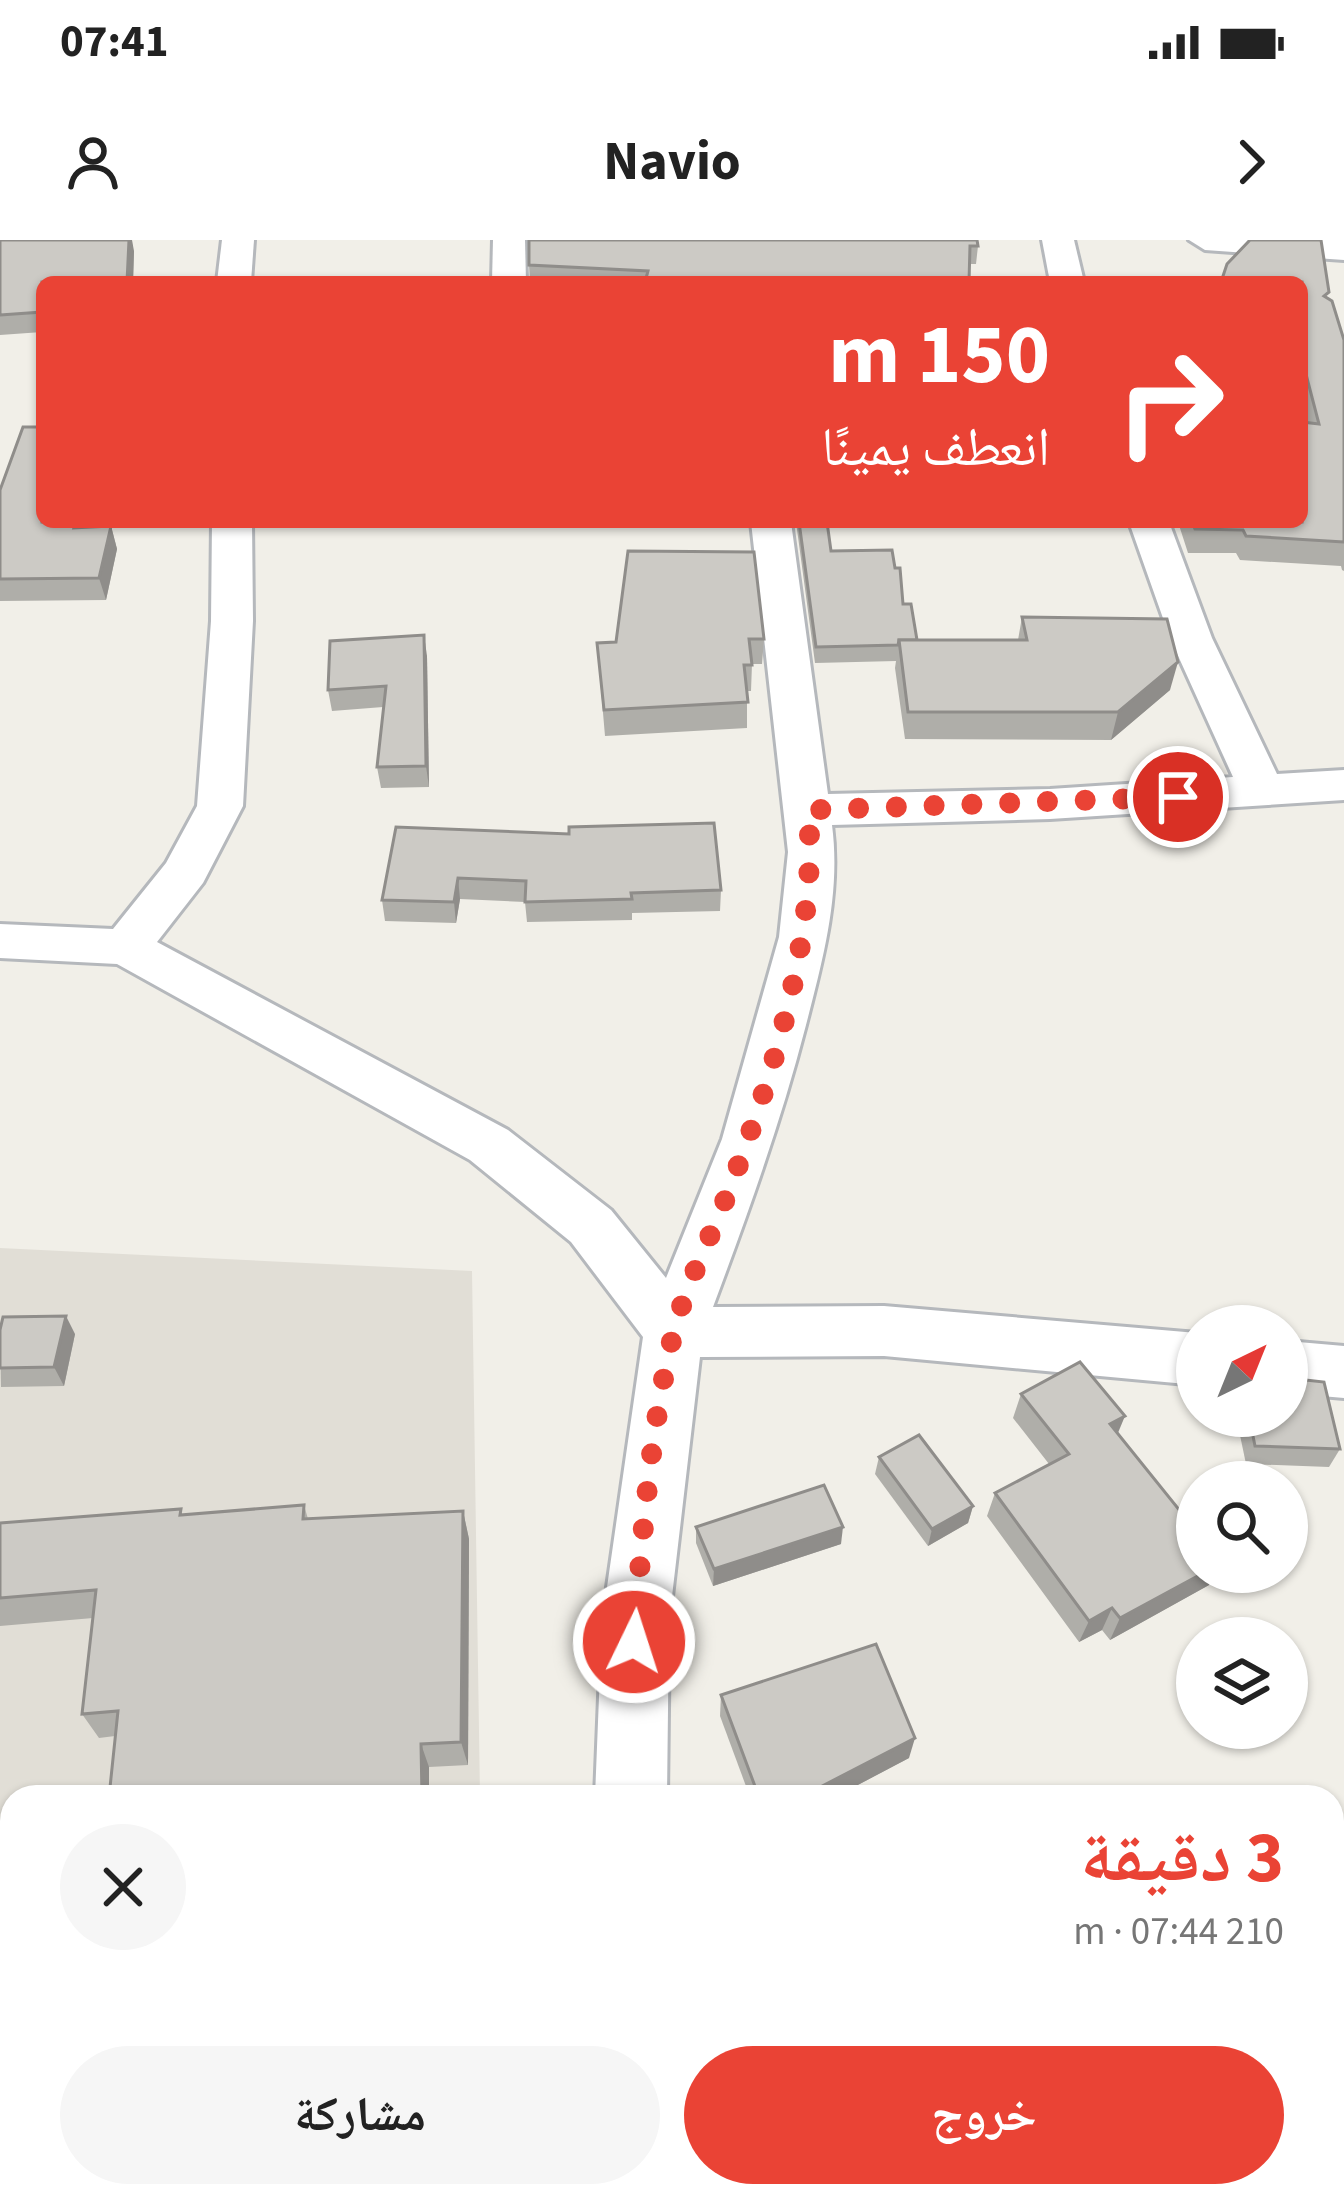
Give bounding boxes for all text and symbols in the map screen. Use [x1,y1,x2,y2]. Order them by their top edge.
text: 07:41 [60,10,169,74]
text: Navio [603,124,741,201]
icon: person [60,129,126,195]
icon: forward [1218,129,1284,195]
text: 150 m [828,296,1050,416]
icon: right [1092,324,1248,480]
text: انعطف يمينًا [821,410,1050,487]
pin [1127,746,1229,848]
icon: arrive [1145,764,1211,830]
north arrow [1176,1305,1308,1437]
map controls [1176,1305,1308,1749]
button: search [1176,1461,1308,1593]
position arrow [571,1579,697,1705]
button: layers [1176,1617,1308,1749]
text: 3 دقيقة [1080,1807,1284,1910]
button: close [60,1824,186,1950]
text: 210 m · 07:44 [1073,1904,1284,1960]
button: مشاركة [60,2046,660,2184]
button: خروج [684,2046,1284,2184]

